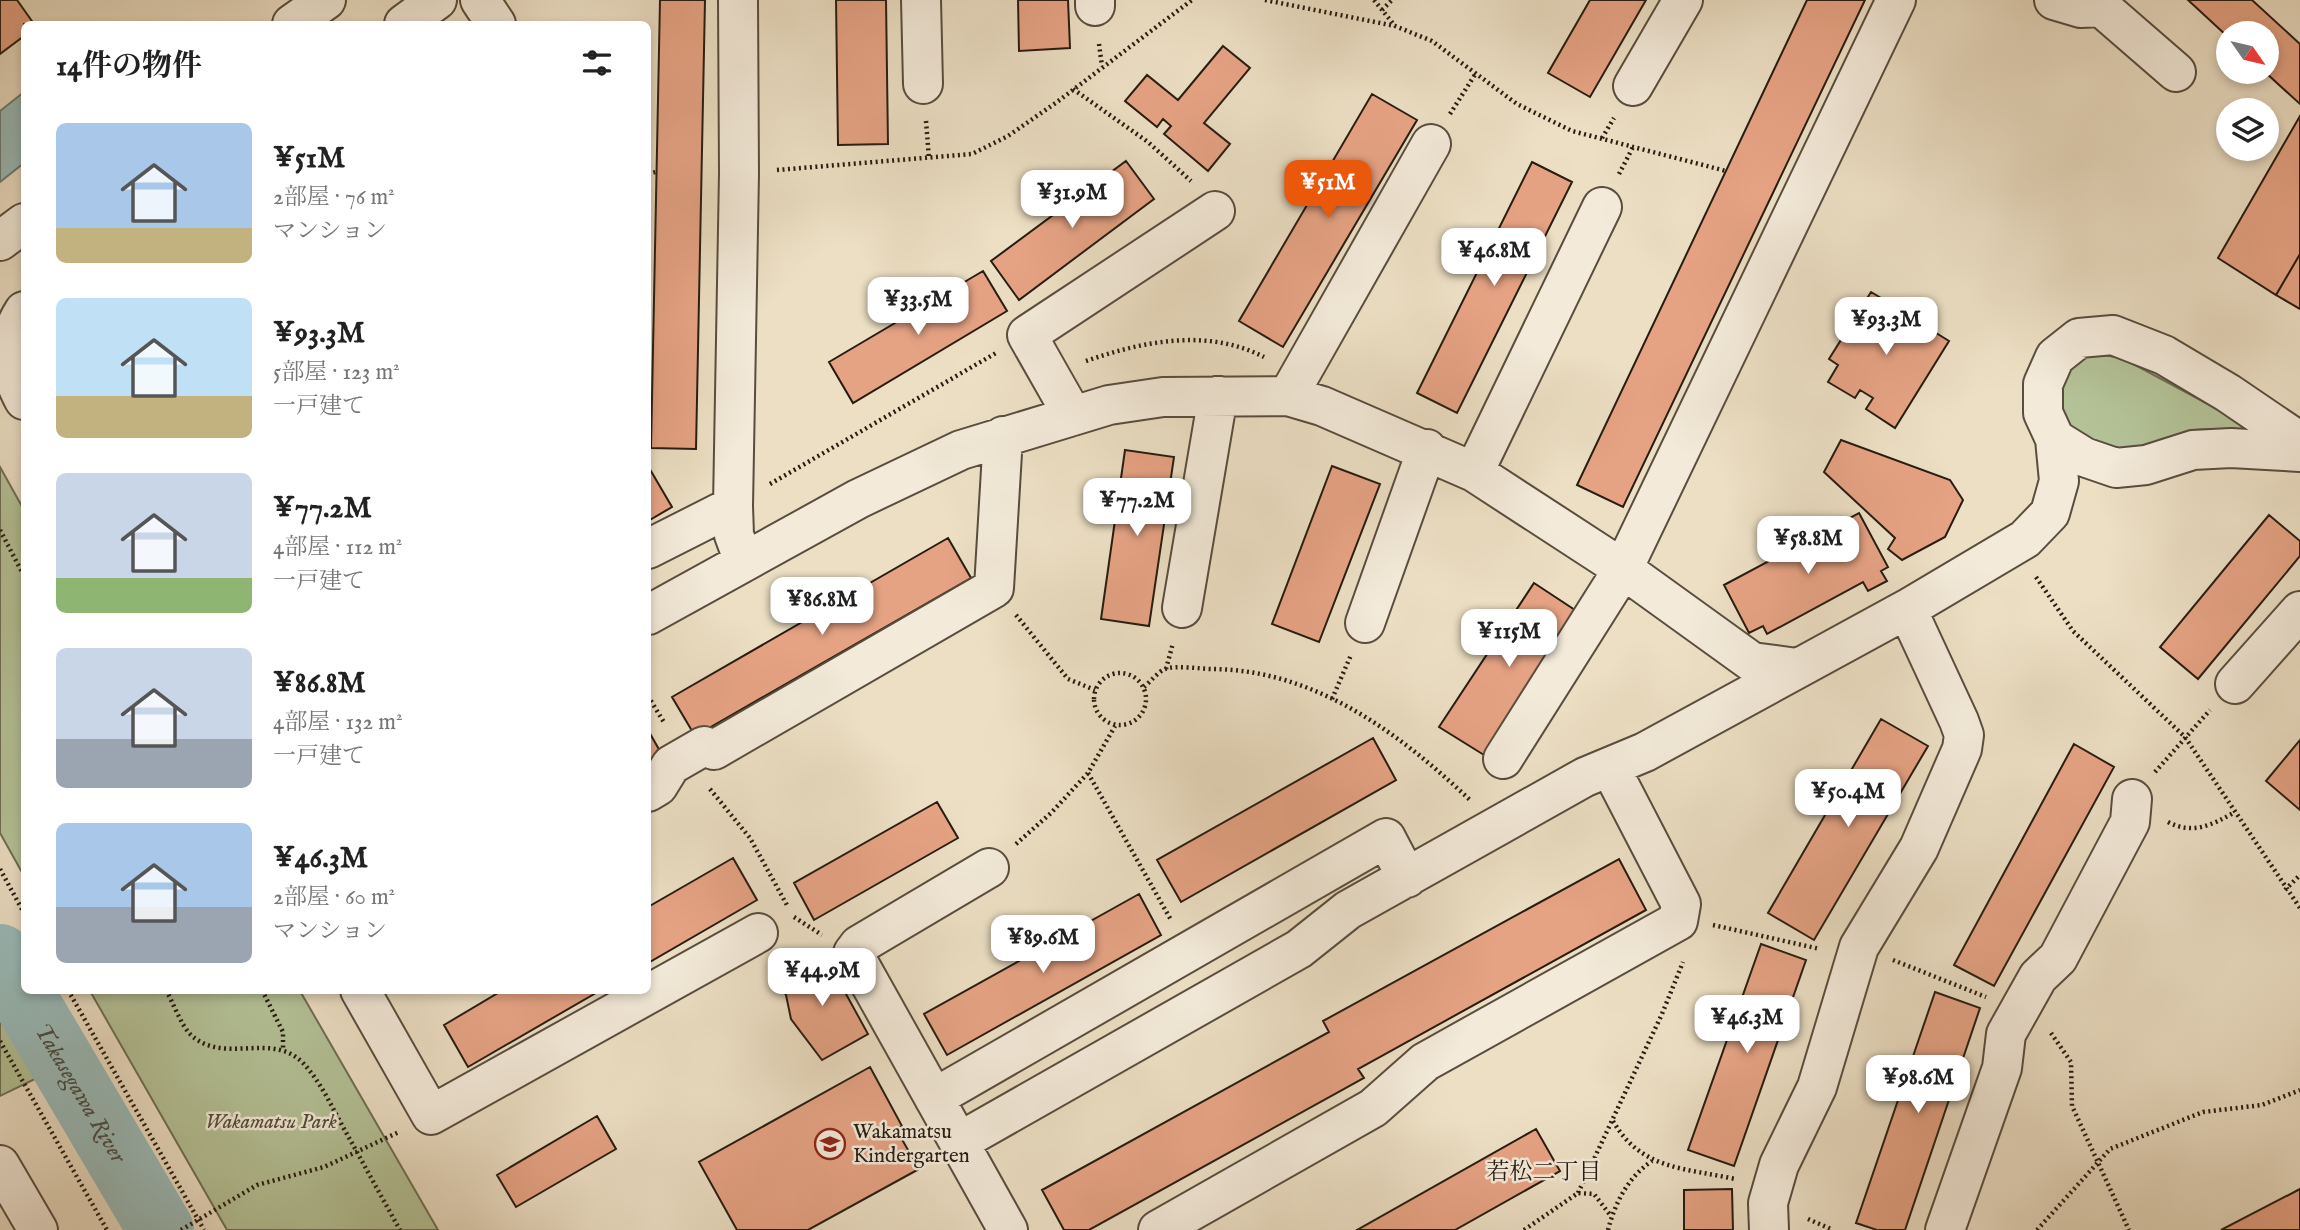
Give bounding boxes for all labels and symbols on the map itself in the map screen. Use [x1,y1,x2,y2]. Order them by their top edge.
north arrow [2216,21,2278,84]
pin: ¥51M [1287,160,1369,220]
pin: ¥31.9M [1015,170,1129,230]
pin: ¥46.8M [1437,229,1551,288]
pin: ¥33.5M [861,278,975,337]
pin: ¥93.3M [1829,298,1943,357]
pin: ¥77.2M [1080,478,1194,538]
pin: ¥58.8M [1751,516,1865,576]
pin: ¥86.8M [765,578,879,637]
pin: ¥115M [1460,610,1558,669]
pin: ¥50.4M [1791,770,1905,829]
pin: ¥89.6M [986,916,1100,975]
pin: ¥44.9M [765,948,879,1008]
pin: ¥46.3M [1690,996,1804,1055]
water label: Takasegawa River [28,1018,133,1169]
pin: ¥98.6M [1861,1056,1975,1115]
park label: Wakamatsu Park [205,1109,337,1136]
place label: Wakamatsu Kindergarten [853,1119,970,1170]
school or university icon: Wakamatsu Kindergarten [813,1127,847,1161]
district label: 若松二丁目 [1487,1158,1602,1187]

